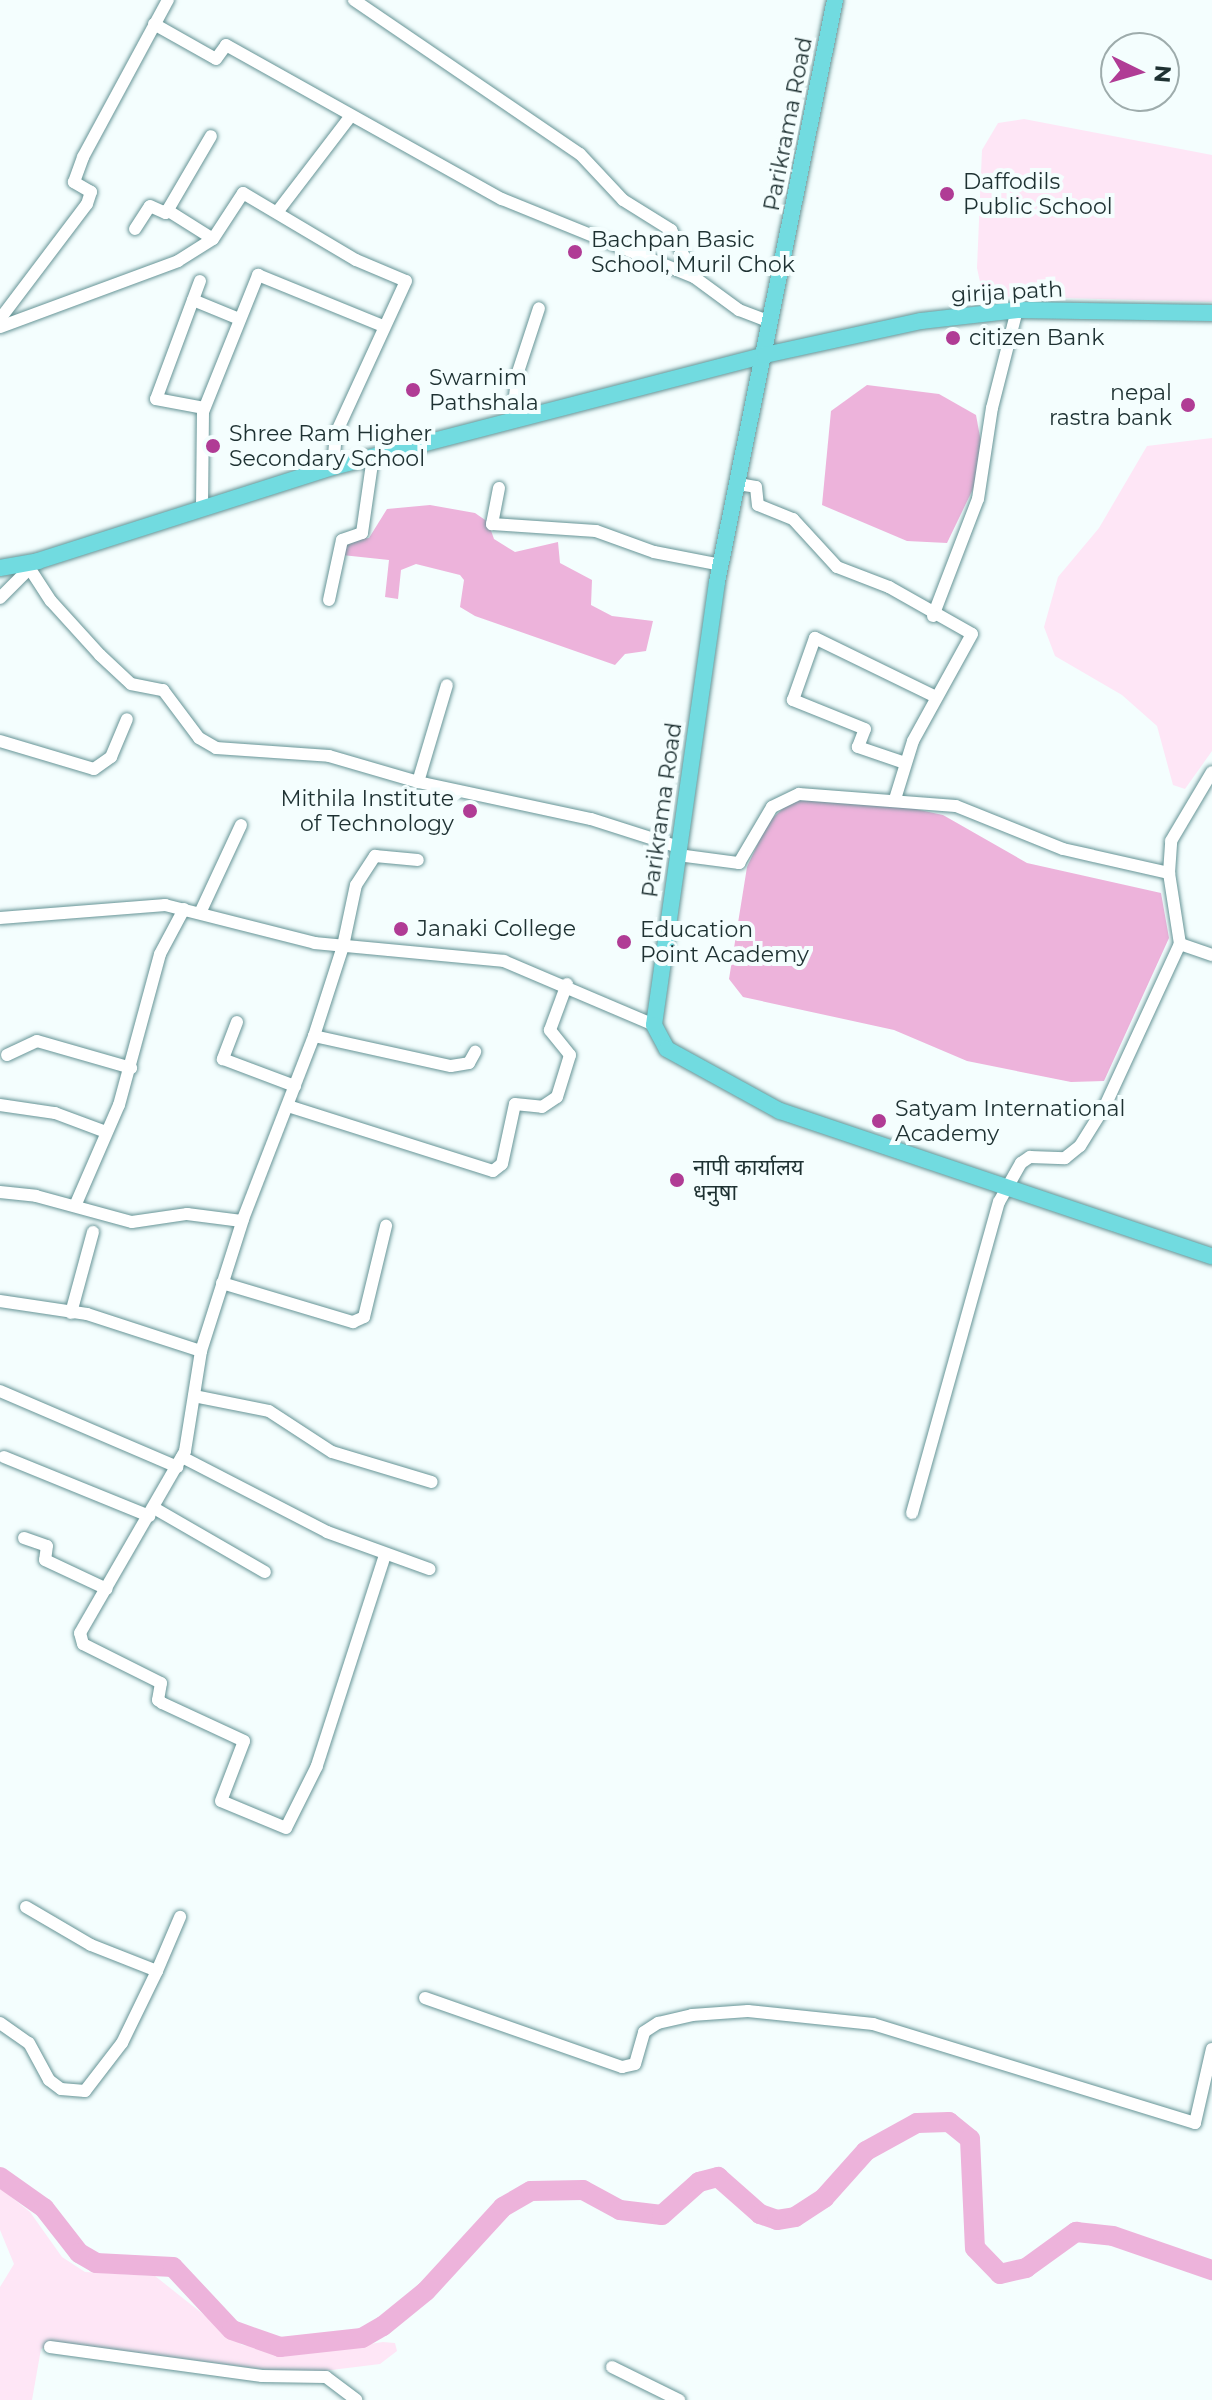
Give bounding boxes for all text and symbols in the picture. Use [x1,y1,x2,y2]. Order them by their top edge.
north arrow [1100,32,1180,112]
street label: Parikrama Road [758,35,818,213]
text: N [1148,64,1177,84]
place label: Daffodils Public School [963,168,1113,220]
marker: Daffodils Public School [938,185,956,203]
place label: Bachpan Basic School, Muril Chok [591,226,795,278]
marker: Bachpan Basic School, Muril Chok [566,243,584,261]
street label: girija path [950,276,1064,308]
place label: citizen Bank [969,325,1104,351]
marker: citizen Bank [944,329,962,347]
place label: Swarnim Pathshala [429,364,539,416]
place label: nepal rastra bank [1049,379,1172,430]
marker: Swarnim Pathshala [404,381,422,399]
marker: nepal rastra bank [1179,396,1197,414]
place label: Shree Ram Higher Secondary School [229,420,432,472]
marker: Shree Ram Higher Secondary School [204,437,222,455]
street label: Parikrama Road [637,721,687,899]
place label: Mithila Institute of Technology [280,785,454,836]
marker: Mithila Institute of Technology [461,802,479,820]
place label: Janaki College [417,916,576,942]
place label: Education Point Academy [640,916,809,968]
marker: Janaki College [392,920,410,938]
marker: Education Point Academy [615,933,633,951]
place label: Satyam International Academy [895,1095,1125,1146]
marker: Satyam International Academy [870,1112,888,1130]
place label: नापी कार्यालय धनुषा [693,1154,804,1206]
marker: नापी कार्यालय धनुषा [668,1171,686,1189]

